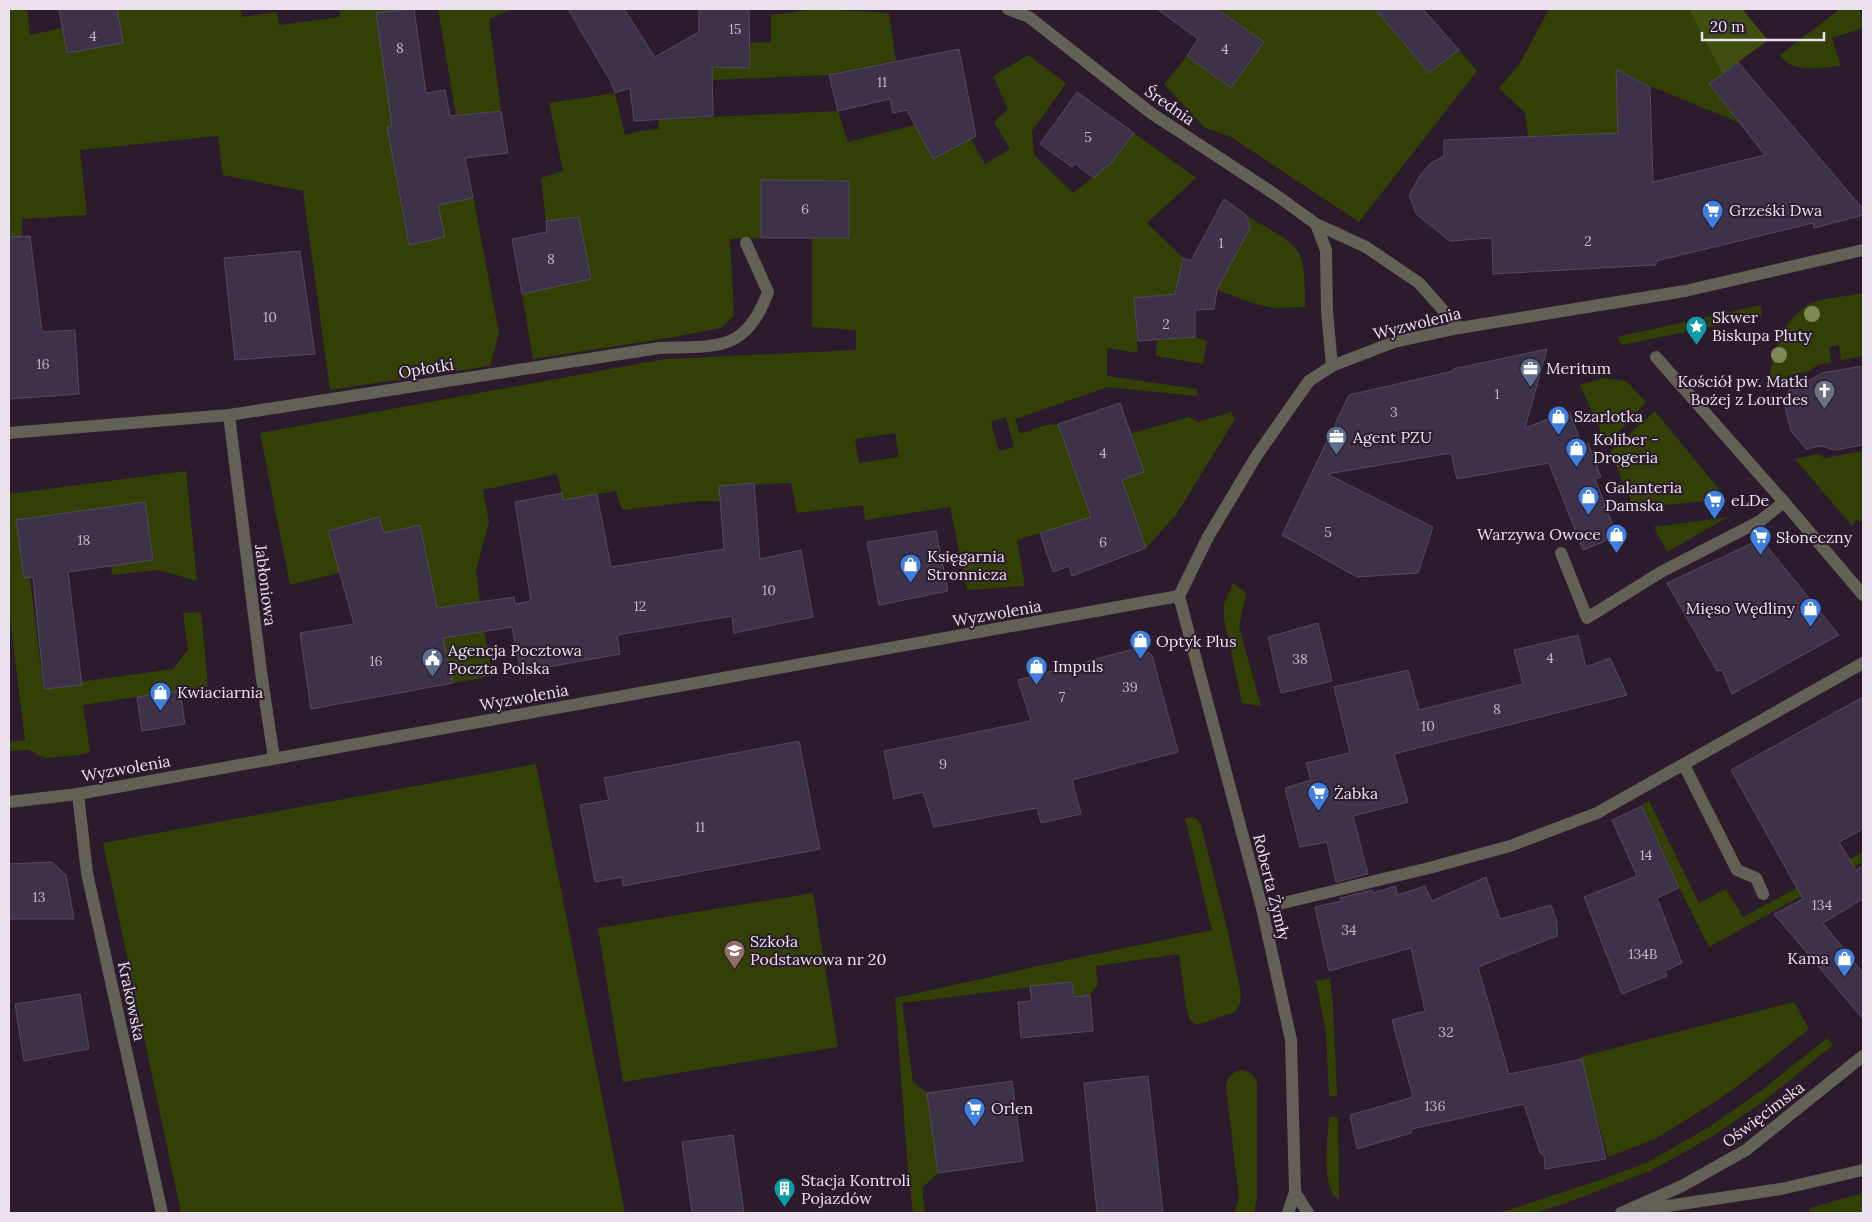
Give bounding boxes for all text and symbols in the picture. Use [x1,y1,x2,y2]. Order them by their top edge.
scale bar [1702,10,1824,42]
text: 20 m [1710,17,1745,36]
house number: 15 [729,20,741,38]
house number: 4 [89,27,97,45]
house number: 8 [396,39,404,57]
house number: 4 [1221,40,1229,58]
house number: 11 [877,73,887,91]
street label: Średnia [1141,81,1199,129]
house number: 5 [1084,128,1092,146]
supermarket icon: Grześki Dwa [1701,198,1725,229]
house number: 6 [801,200,809,218]
place label: Grześki Dwa [1729,200,1822,220]
house number: 2 [1584,232,1592,250]
house number: 1 [1218,234,1224,252]
house number: 8 [547,250,555,268]
street label: Wyzwolenia [1371,302,1463,344]
place label: Skwer Biskupa Pluty [1712,307,1813,345]
house number: 10 [263,308,277,326]
place icon: Skwer Biskupa Pluty [1684,314,1708,345]
house number: 2 [1162,315,1170,333]
street label: Opłotki [397,354,455,382]
house number: 16 [36,355,50,373]
office icon: Meritum [1518,356,1542,387]
place label: Meritum [1546,358,1611,378]
place label: Kościół pw. Matki Bożej z Lourdes [1677,371,1808,409]
church icon: Kościół pw. Matki Bożej z Lourdes [1812,378,1836,409]
house number: 1 [1494,385,1500,403]
house number: 3 [1390,403,1398,421]
shop icon: Szarlotka [1546,404,1570,435]
place label: Szarlotka [1574,406,1643,426]
office icon: Agent PZU [1325,425,1349,456]
place label: Agent PZU [1352,427,1432,447]
place label: Koliber - Drogeria [1593,429,1659,467]
shop icon: Koliber - Drogeria [1565,436,1589,467]
house number: 4 [1099,444,1107,462]
place label: Galanteria Damska [1605,477,1682,515]
shop icon: Galanteria Damska [1577,484,1601,515]
supermarket icon: eLDe [1703,488,1727,519]
place label: eLDe [1731,490,1770,510]
shop icon: Warzywa Owoce [1605,522,1629,553]
house number: 5 [1324,523,1332,541]
place label: Warzywa Owoce [1477,524,1601,544]
supermarket icon: Słoneczny [1748,525,1772,556]
place label: Słoneczny [1776,527,1853,547]
house number: 18 [78,531,91,549]
house number: 6 [1099,533,1107,551]
street label: Jabłoniowa [251,542,281,627]
place label: Księgarnia Stronnicza [927,546,1007,584]
shop icon: Księgarnia Stronnicza [899,553,923,584]
house number: 10 [762,581,776,599]
street label: Wyzwolenia [951,595,1043,631]
shop icon: Mięso Wędliny [1799,596,1823,627]
house number: 12 [634,597,646,615]
place label: Mięso Wędliny [1686,598,1796,618]
shop icon: Optyk Plus [1128,629,1152,660]
place label: Optyk Plus [1156,631,1237,651]
place label: Agencja Pocztowa Poczta Polska [447,640,582,678]
public building icon: Agencja Pocztowa Poczta Polska [420,647,444,678]
house number: 4 [1546,649,1554,667]
house number: 38 [1292,650,1308,668]
house number: 16 [369,652,383,670]
shop icon: Impuls [1025,654,1049,685]
place label: Impuls [1053,656,1103,676]
house number: 39 [1122,678,1138,696]
street label: Wyzwolenia [478,679,570,715]
shop icon: Kwiaciarnia [149,680,173,711]
place label: Kwiaciarnia [177,682,263,702]
house number: 7 [1059,688,1066,706]
house number: 8 [1493,700,1501,718]
house number: 10 [1421,717,1435,735]
street label: Wyzwolenia [80,750,172,786]
house number: 9 [939,755,947,773]
supermarket icon: Żabka [1306,781,1330,812]
place label: Żabka [1334,783,1378,803]
house number: 11 [695,818,705,836]
street label: Roberta Żymły [1249,832,1295,943]
house number: 14 [1640,846,1653,864]
house number: 13 [33,888,46,906]
house number: 134 [1812,896,1833,914]
house number: 34 [1341,921,1357,939]
place label: Szkoła Podstawowa nr 20 [750,931,886,969]
school or university icon: Szkoła Podstawowa nr 20 [722,938,746,969]
house number: 134B [1628,945,1658,963]
shop icon: Kama [1833,946,1857,977]
place label: Kama [1787,948,1829,968]
street label: Krakowska [114,959,150,1043]
house number: 32 [1438,1023,1454,1041]
street label: Oświęcimska [1718,1077,1808,1151]
supermarket icon: Orlen [963,1096,987,1127]
house number: 136 [1425,1097,1446,1115]
place label: Orlen [991,1098,1034,1118]
place label: Stacja Kontroli Pojazdów [801,1170,910,1208]
building icon: Stacja Kontroli Pojazdów [773,1177,797,1208]

